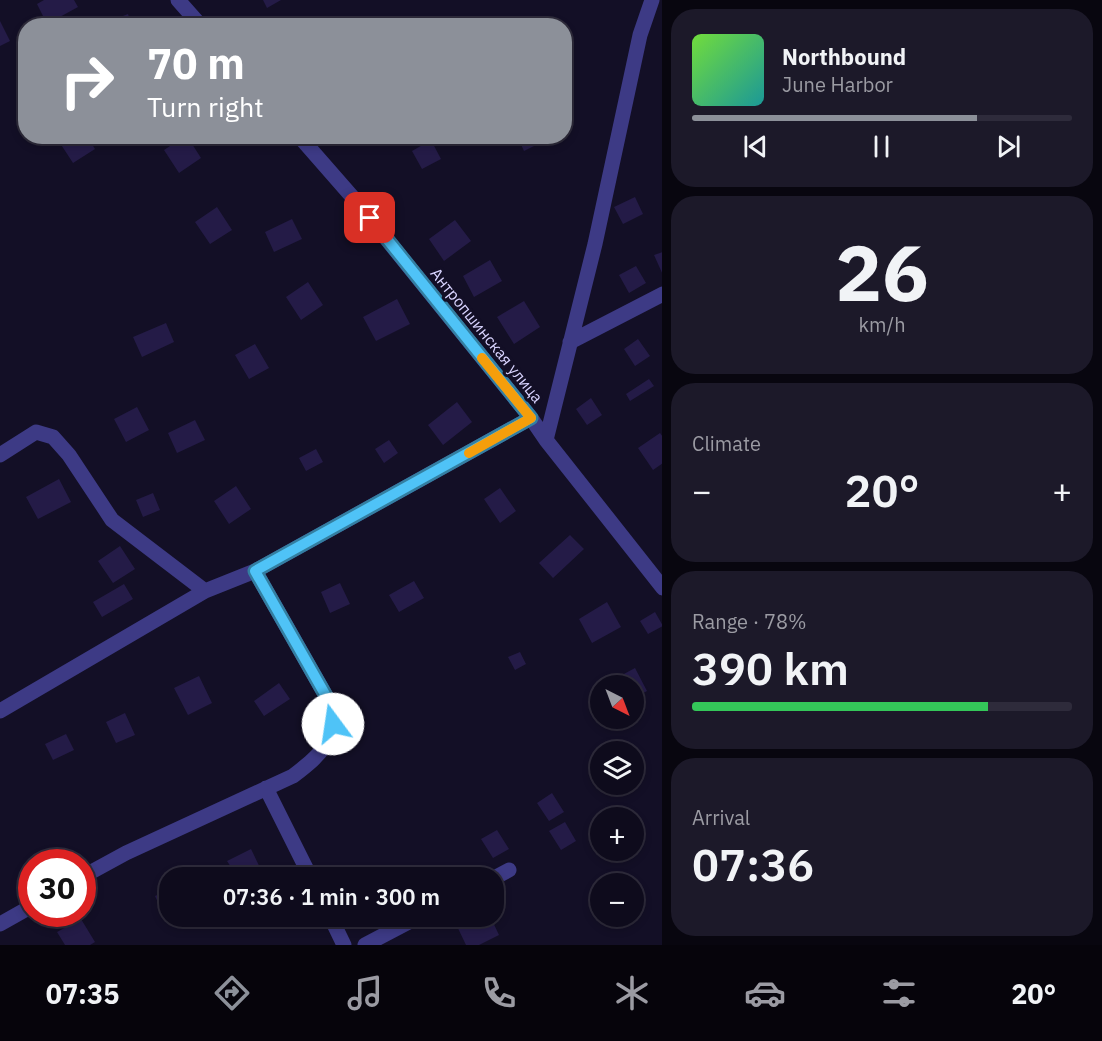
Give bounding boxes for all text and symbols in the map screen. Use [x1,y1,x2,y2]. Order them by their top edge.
text: 70 m [147,36,245,91]
icon: right [48,42,126,120]
text: Northbound [782,42,906,71]
text: June Harbor [782,71,893,98]
text: Turn right [147,89,264,124]
icon: previous [739,130,772,163]
icon: pause [865,130,898,163]
icon: next [992,130,1025,163]
pin [344,192,395,243]
icon: arrive [353,201,386,234]
text: 26 [835,221,929,322]
street label: Антропшинская улица [426,263,548,407]
text: km/h [858,311,906,338]
text: Climate [692,430,761,457]
text: 20° [844,461,920,519]
text: − [692,469,712,512]
text: + [1052,469,1072,512]
text: Range · 78% [692,608,807,635]
text: 390 km [692,639,849,697]
north arrow [590,675,644,729]
map controls [590,675,644,927]
position arrow [301,692,365,756]
button: layers [590,741,644,795]
text: Arrival [692,804,750,831]
button: + [590,807,644,861]
text: 07:36 [692,835,814,893]
speed limit sign: 30 [18,849,96,927]
button: − [590,873,644,927]
text: 07:36 · 1 min · 300 m [223,882,440,911]
icon: directions [211,972,253,1014]
icon: music [344,972,386,1014]
icon: phone [478,972,520,1014]
icon: climate [611,972,653,1014]
icon: car [744,972,786,1014]
icon: filters [878,972,920,1014]
text: 07:35 [46,976,119,1011]
text: 20° [1011,976,1056,1011]

